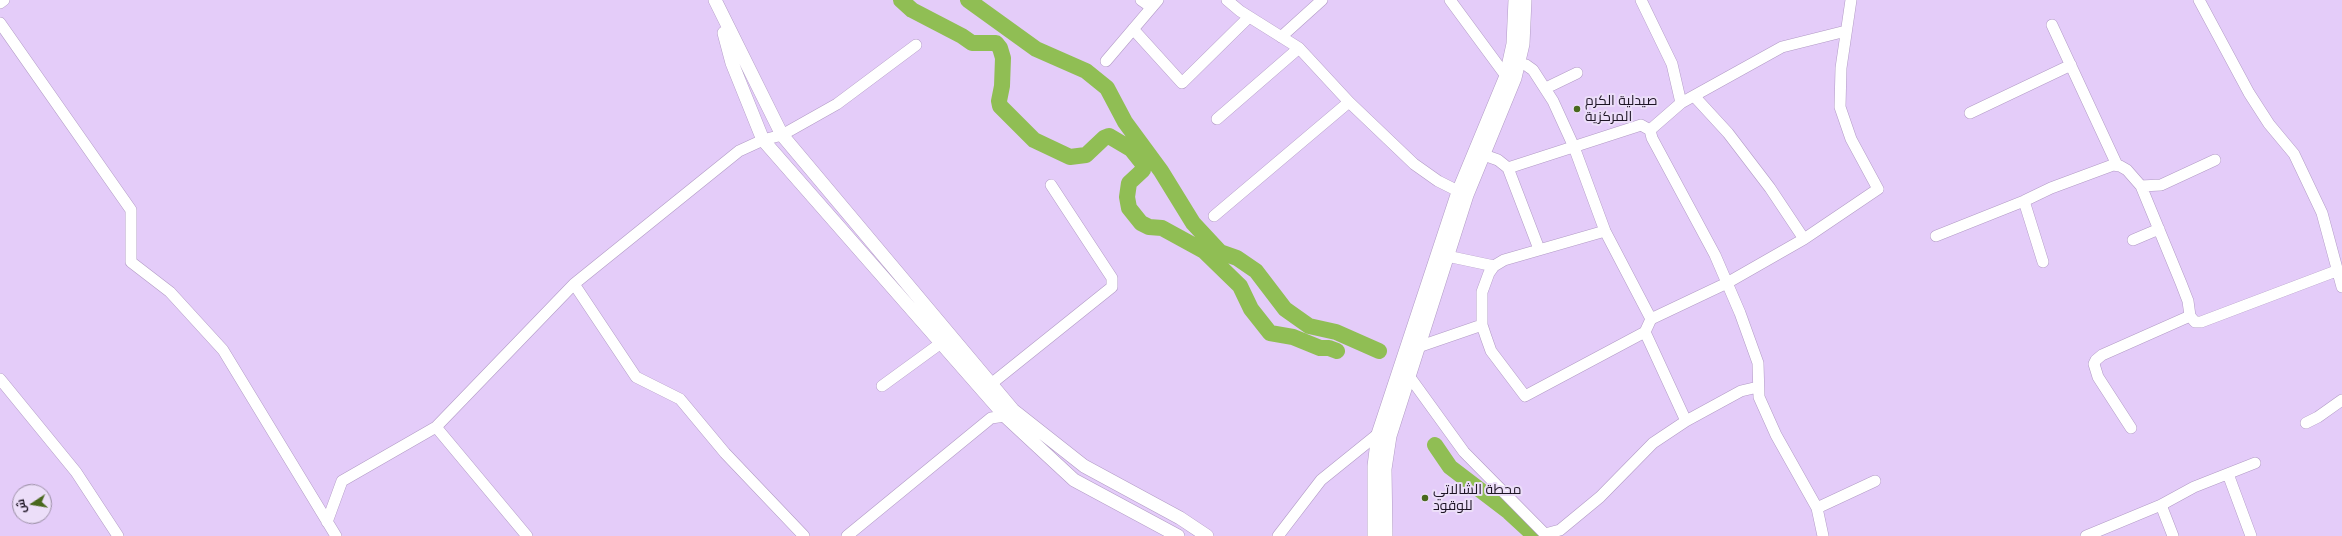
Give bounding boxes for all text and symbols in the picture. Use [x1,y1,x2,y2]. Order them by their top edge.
place label: صيدلية الكرم المركزية [1585,93,1657,126]
marker: صيدلية الكرم المركزية [1572,104,1582,114]
place label: محطة الشالاتي للوقود [1433,482,1521,514]
north arrow [12,484,52,524]
marker: محطة الشالاتي للوقود [1420,493,1430,503]
text: ش [14,498,29,514]

